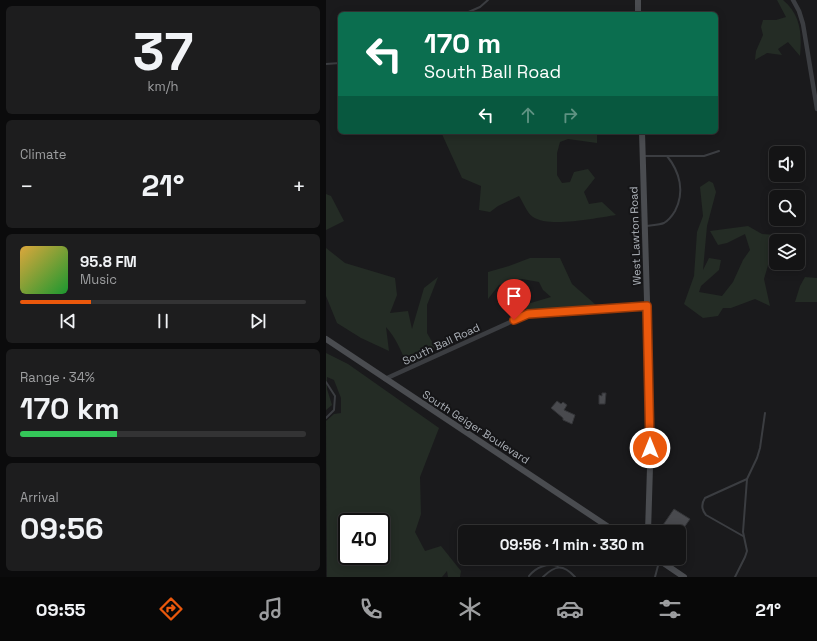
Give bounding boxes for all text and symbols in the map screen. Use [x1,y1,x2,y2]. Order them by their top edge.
text: 37 [133,19,193,85]
text: 170 m [424,25,501,61]
icon: left [358,28,410,80]
text: South Ball Road [424,60,561,83]
text: km/h [148,78,178,95]
icon: left [475,104,497,126]
icon: ahead [517,104,539,126]
icon: right [559,104,581,126]
text: Climate [20,146,66,163]
map controls [769,146,805,270]
button: sound [769,146,805,182]
text: 21° [141,166,185,205]
text: − [20,172,34,200]
text: + [292,172,306,200]
street label: West Lawton Road [626,186,644,286]
button: search [769,190,805,226]
button: layers [769,234,805,270]
text: 95.8 FM [80,252,137,271]
text: Music [80,271,117,288]
pin [497,279,531,320]
icon: arrive [503,285,525,307]
icon: previous [57,310,79,332]
icon: pause [152,310,174,332]
icon: next [247,310,269,332]
street label: South Ball Road [400,320,482,368]
text: Range · 34% [20,369,95,386]
street label: South Geiger Boulevard [420,387,532,467]
text: 170 km [20,389,120,428]
position arrow [629,427,671,469]
text: Arrival [20,489,59,506]
text: 09:56 [20,509,103,548]
speed limit sign: 40 [338,513,390,565]
text: 09:56 · 1 min · 330 m [500,535,644,554]
icon: directions [157,595,185,623]
icon: music [257,595,285,623]
icon: phone [357,595,385,623]
icon: climate [456,595,484,623]
icon: car [556,595,584,623]
icon: filters [656,595,684,623]
text: 09:55 [36,598,86,621]
text: 21° [755,598,781,621]

